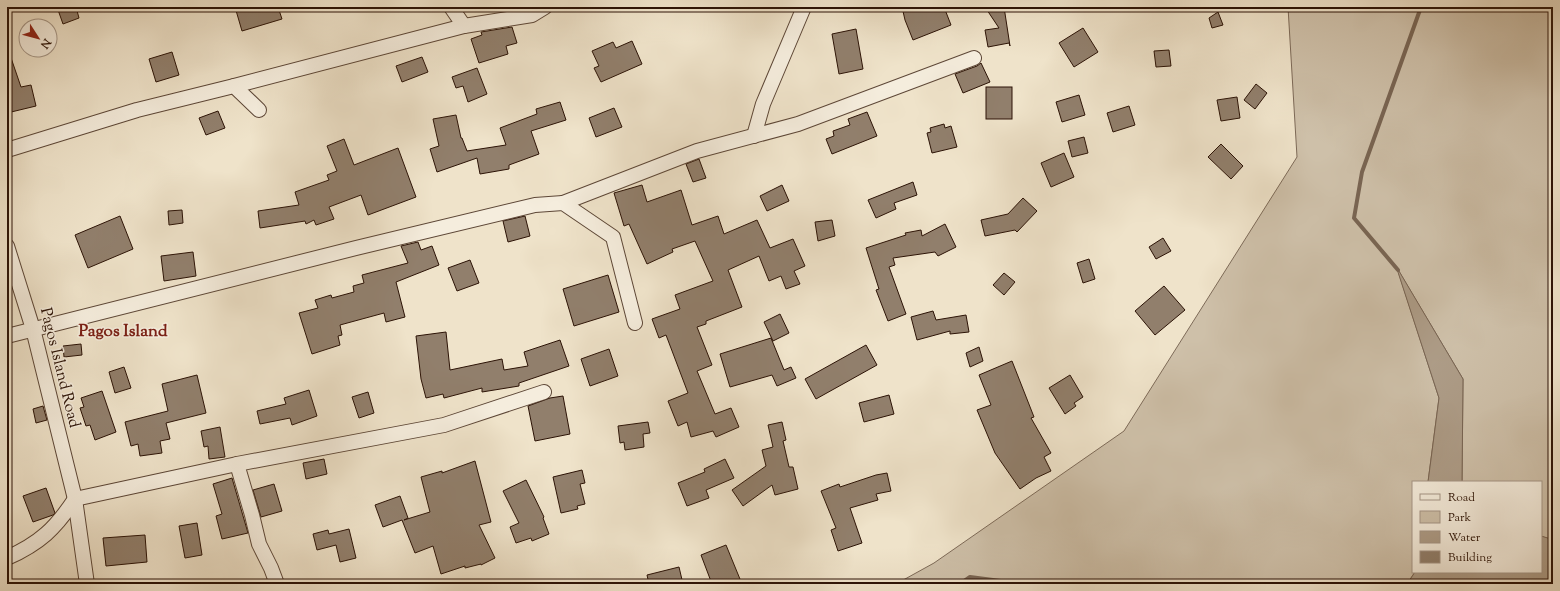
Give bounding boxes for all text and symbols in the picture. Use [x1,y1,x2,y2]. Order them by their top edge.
north arrow [18,18,58,58]
text: N [36,34,55,52]
street label: Pagos Island Road [33,305,85,431]
district label: Pagos Island [78,320,168,344]
legend [1412,481,1542,573]
text: Road [1448,489,1475,507]
text: Park [1448,509,1471,527]
text: Water [1448,529,1481,547]
text: Building [1448,549,1492,567]

